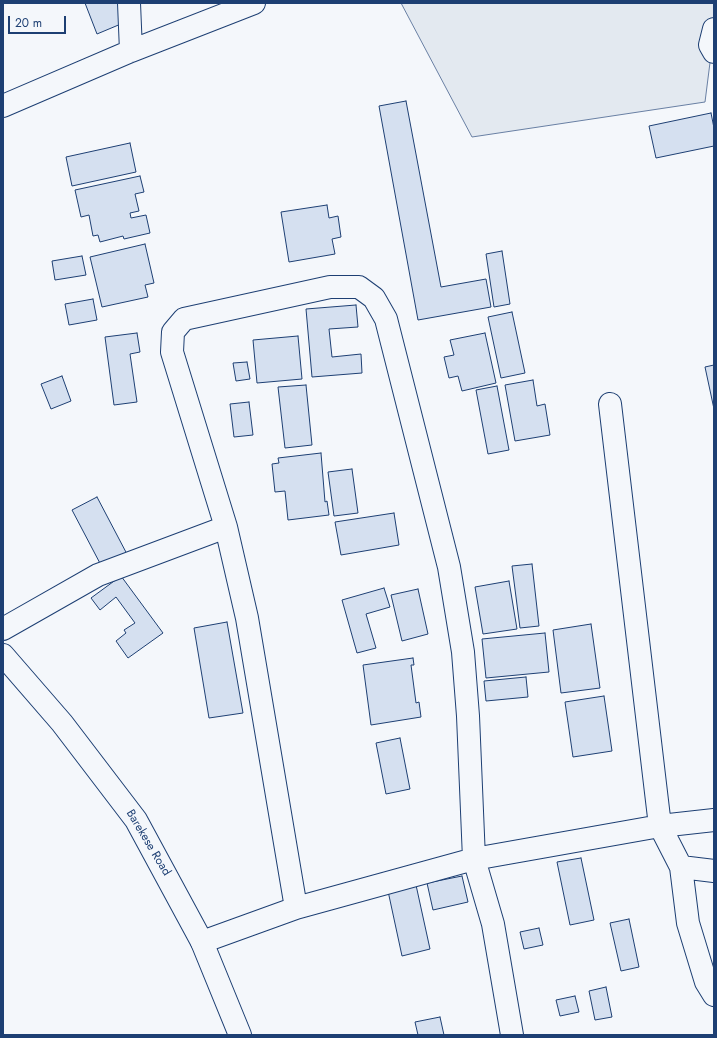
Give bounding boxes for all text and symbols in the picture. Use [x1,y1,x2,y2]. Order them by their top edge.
scale bar [10,8,68,34]
text: 20 m [15,14,42,32]
street label: Barekese Road [123,807,173,879]

